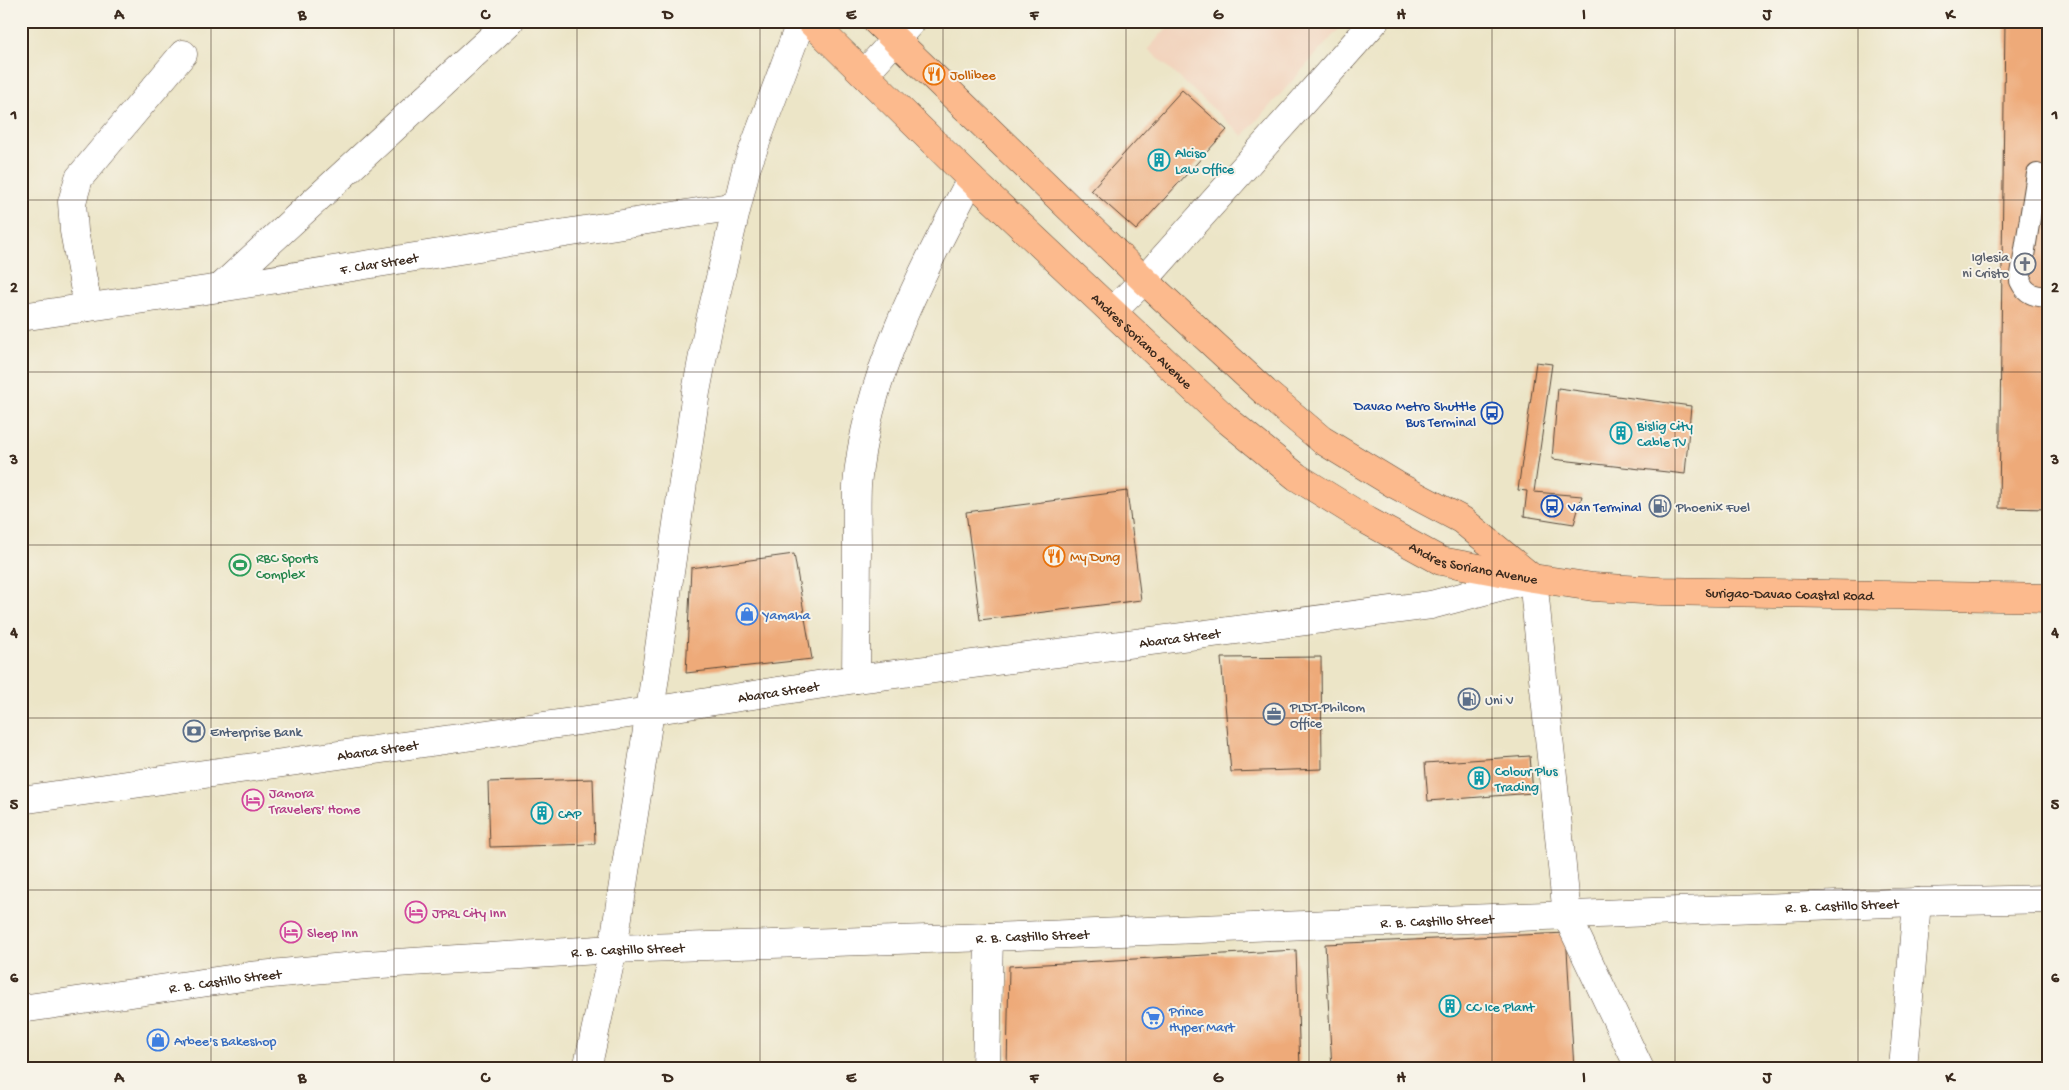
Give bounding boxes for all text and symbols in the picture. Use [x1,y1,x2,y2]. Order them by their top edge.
text: A [113,7,125,26]
text: B [297,7,307,26]
text: C [480,7,491,26]
text: D [661,7,674,26]
text: E [846,7,857,26]
text: F [1029,7,1040,26]
text: G [1213,7,1224,26]
text: H [1396,7,1406,26]
text: I [1582,7,1586,26]
text: J [1762,7,1773,26]
text: K [1945,7,1957,26]
restaurant icon: Jollibee [922,62,946,86]
place label: Jollibee [950,68,997,85]
text: 1 [10,107,17,126]
text: 1 [2051,107,2058,126]
place label: Alciso Law Office [1175,146,1235,179]
building icon: Alciso Law Office [1147,148,1171,172]
street label: F. Clar Street [338,250,421,280]
place label: Iglesia ni Cristo [1962,250,2010,283]
church icon: Iglesia ni Cristo [2013,252,2037,276]
text: 2 [10,280,18,299]
text: 2 [2051,280,2059,299]
street label: Andres Soriano Avenue [1087,290,1195,394]
place label: Davao Metro Shuttle Bus Terminal [1353,399,1477,432]
bus stop icon: Davao Metro Shuttle Bus Terminal [1480,401,1504,425]
place label: Bislig City Cable TV [1636,419,1693,452]
building icon: Bislig City Cable TV [1609,421,1633,445]
text: 3 [9,452,18,471]
text: 3 [2050,452,2059,471]
bus stop icon: Van Terminal [1540,494,1564,518]
fuel station icon: Phoenix Fuel [1648,494,1672,518]
place label: Van Terminal [1567,500,1642,517]
place label: Phoenix Fuel [1675,500,1750,517]
street label: Andres Soriano Avenue [1405,539,1539,590]
restaurant icon: My Dung [1042,544,1066,568]
place label: My Dung [1070,550,1120,567]
place label: RBC Sports Complex [256,551,319,584]
sports icon: RBC Sports Complex [228,553,252,577]
street label: Surigao-Davao Coastal Road [1705,586,1876,606]
shop icon: Yamaha [735,602,759,626]
place label: Yamaha [761,608,811,625]
text: 4 [9,625,18,644]
text: 4 [2050,625,2059,644]
street label: Abarca Street [1138,626,1223,653]
street label: Abarca Street [737,679,821,708]
fuel station icon: Uni V [1457,687,1481,711]
place label: Uni V [1485,693,1514,710]
place label: PLDT-Philcom Office [1289,700,1365,733]
office icon: PLDT-Philcom Office [1262,702,1286,726]
bank icon: Enterprise Bank [182,719,206,743]
place label: Enterprise Bank [210,725,303,742]
street label: Abarca Street [336,738,421,766]
place label: Colour Plus Trading [1494,764,1558,797]
building icon: Colour Plus Trading [1467,766,1491,790]
place label: Jamora Travelers' Home [268,786,361,819]
hotel icon: Jamora Travelers' Home [241,788,265,812]
text: 5 [10,797,19,816]
text: 5 [2051,797,2060,816]
building icon: CAP [530,801,554,825]
place label: CAP [558,807,582,824]
street label: R. B. Castillo Street [1785,897,1900,918]
hotel icon: JPRL City Inn [404,900,428,924]
place label: JPRL City Inn [432,906,506,923]
street label: R. B. Castillo Street [1380,912,1495,933]
hotel icon: Sleep Inn [279,920,303,944]
place label: Sleep Inn [307,926,358,943]
street label: R. B. Castillo Street [975,927,1091,948]
street label: R. B. Castillo Street [571,941,686,963]
street label: R. B. Castillo Street [168,967,284,999]
text: 6 [10,970,19,989]
text: 6 [2051,970,2060,989]
building icon: CC Ice Plant [1438,994,1462,1018]
place label: CC Ice Plant [1466,1000,1535,1017]
place label: Prince Hyper Mart [1168,1004,1236,1037]
supermarket icon: Prince Hyper Mart [1141,1006,1165,1030]
shop icon: Arbee's Bakeshop [146,1028,170,1052]
place label: Arbee's Bakeshop [174,1034,276,1051]
text: A [113,1070,125,1089]
text: B [297,1070,307,1089]
text: C [480,1070,491,1089]
text: D [661,1070,674,1089]
text: E [846,1070,857,1089]
text: F [1029,1070,1040,1089]
text: G [1213,1070,1224,1089]
text: H [1396,1070,1406,1089]
text: I [1582,1070,1586,1089]
text: J [1762,1070,1773,1089]
text: K [1945,1070,1957,1089]

